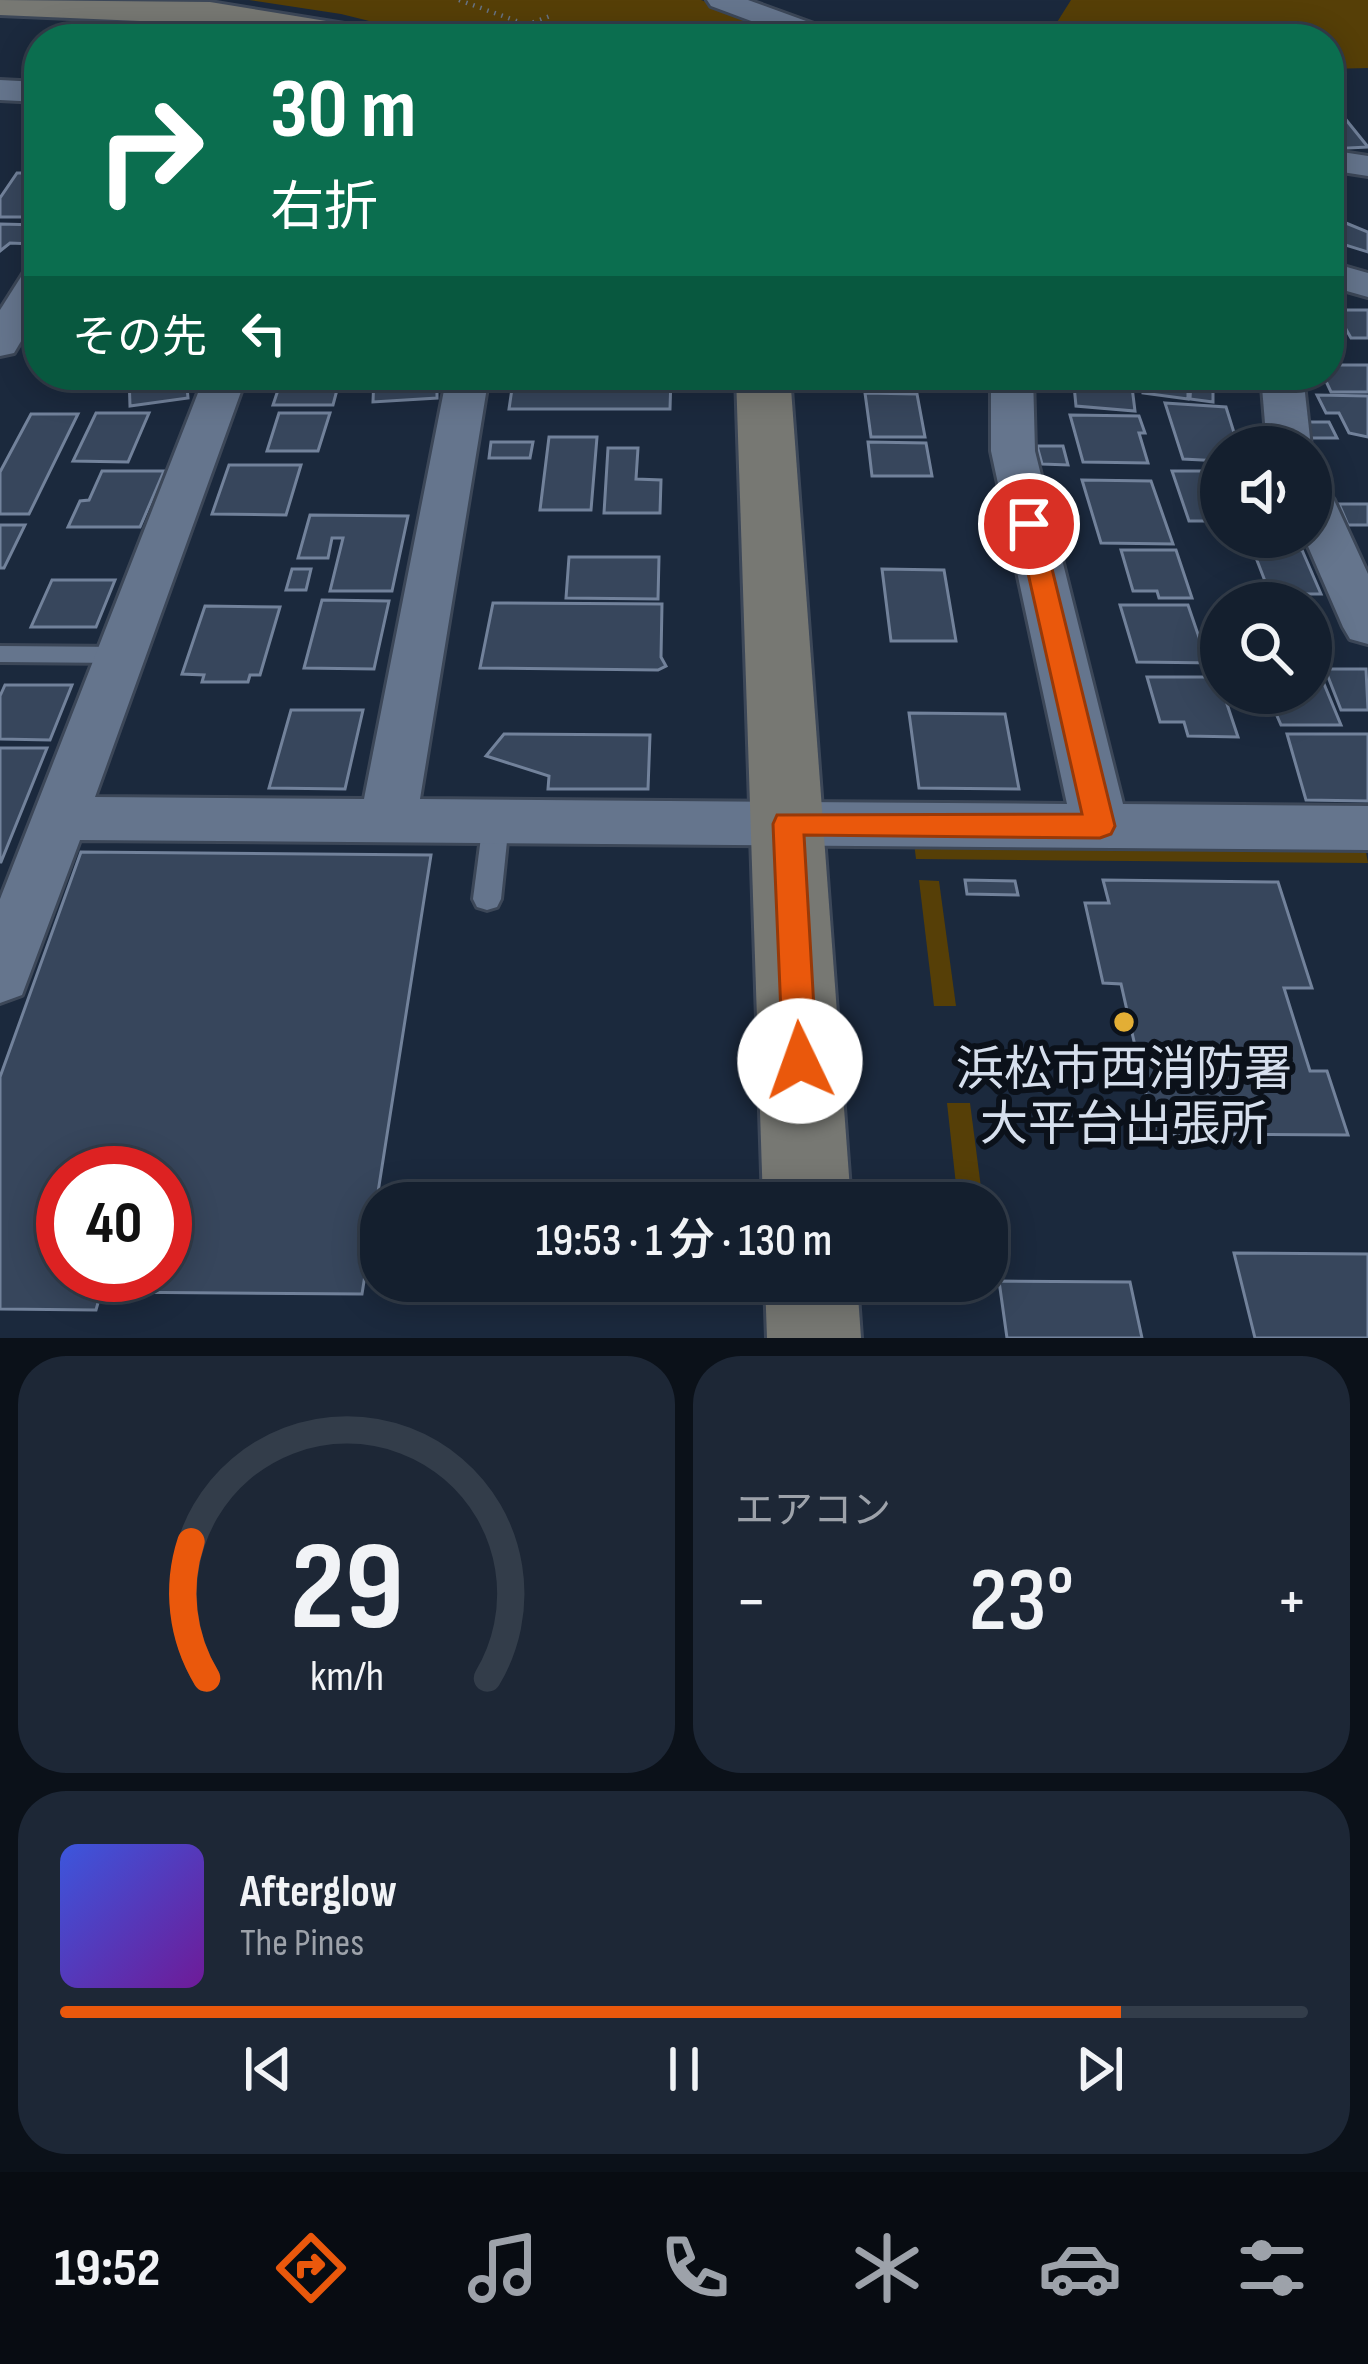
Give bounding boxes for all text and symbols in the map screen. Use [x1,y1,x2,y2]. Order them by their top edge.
text: 30 m [270,60,416,161]
icon: right [72,72,228,228]
text: 右折 [270,176,378,241]
icon: left [231,300,297,366]
text: その先 [72,311,207,366]
map controls [1200,426,1332,714]
button: sound [1200,426,1332,558]
pin [978,473,1080,575]
icon: arrive [996,491,1062,557]
button: search [1200,582,1332,714]
position arrow [737,998,863,1124]
marker: 浜松市西消防署 大平台出張所 [1111,1009,1137,1035]
place label: 浜松市西消防署 大平台出張所 [956,1042,1292,1154]
speed limit sign: 40 [36,1146,192,1302]
text: 19:53 · 1 分 · 130 m [536,1214,832,1269]
text: エアコン [735,1488,891,1535]
text: 29 [290,1515,403,1664]
text: 23° [969,1548,1074,1656]
text: − [735,1563,767,1642]
text: + [1276,1563,1308,1642]
text: km/h [309,1650,384,1702]
text: Afterglow [240,1865,397,1920]
text: The Pines [240,1920,364,1967]
icon: previous [235,2036,301,2102]
icon: pause [651,2036,717,2102]
icon: next [1067,2036,1133,2102]
icon: directions [269,2226,353,2310]
icon: music [461,2226,545,2310]
icon: phone [653,2226,737,2310]
icon: climate [845,2226,929,2310]
icon: car [1038,2226,1122,2310]
icon: filters [1230,2226,1314,2310]
text: 19:52 [54,2236,160,2301]

